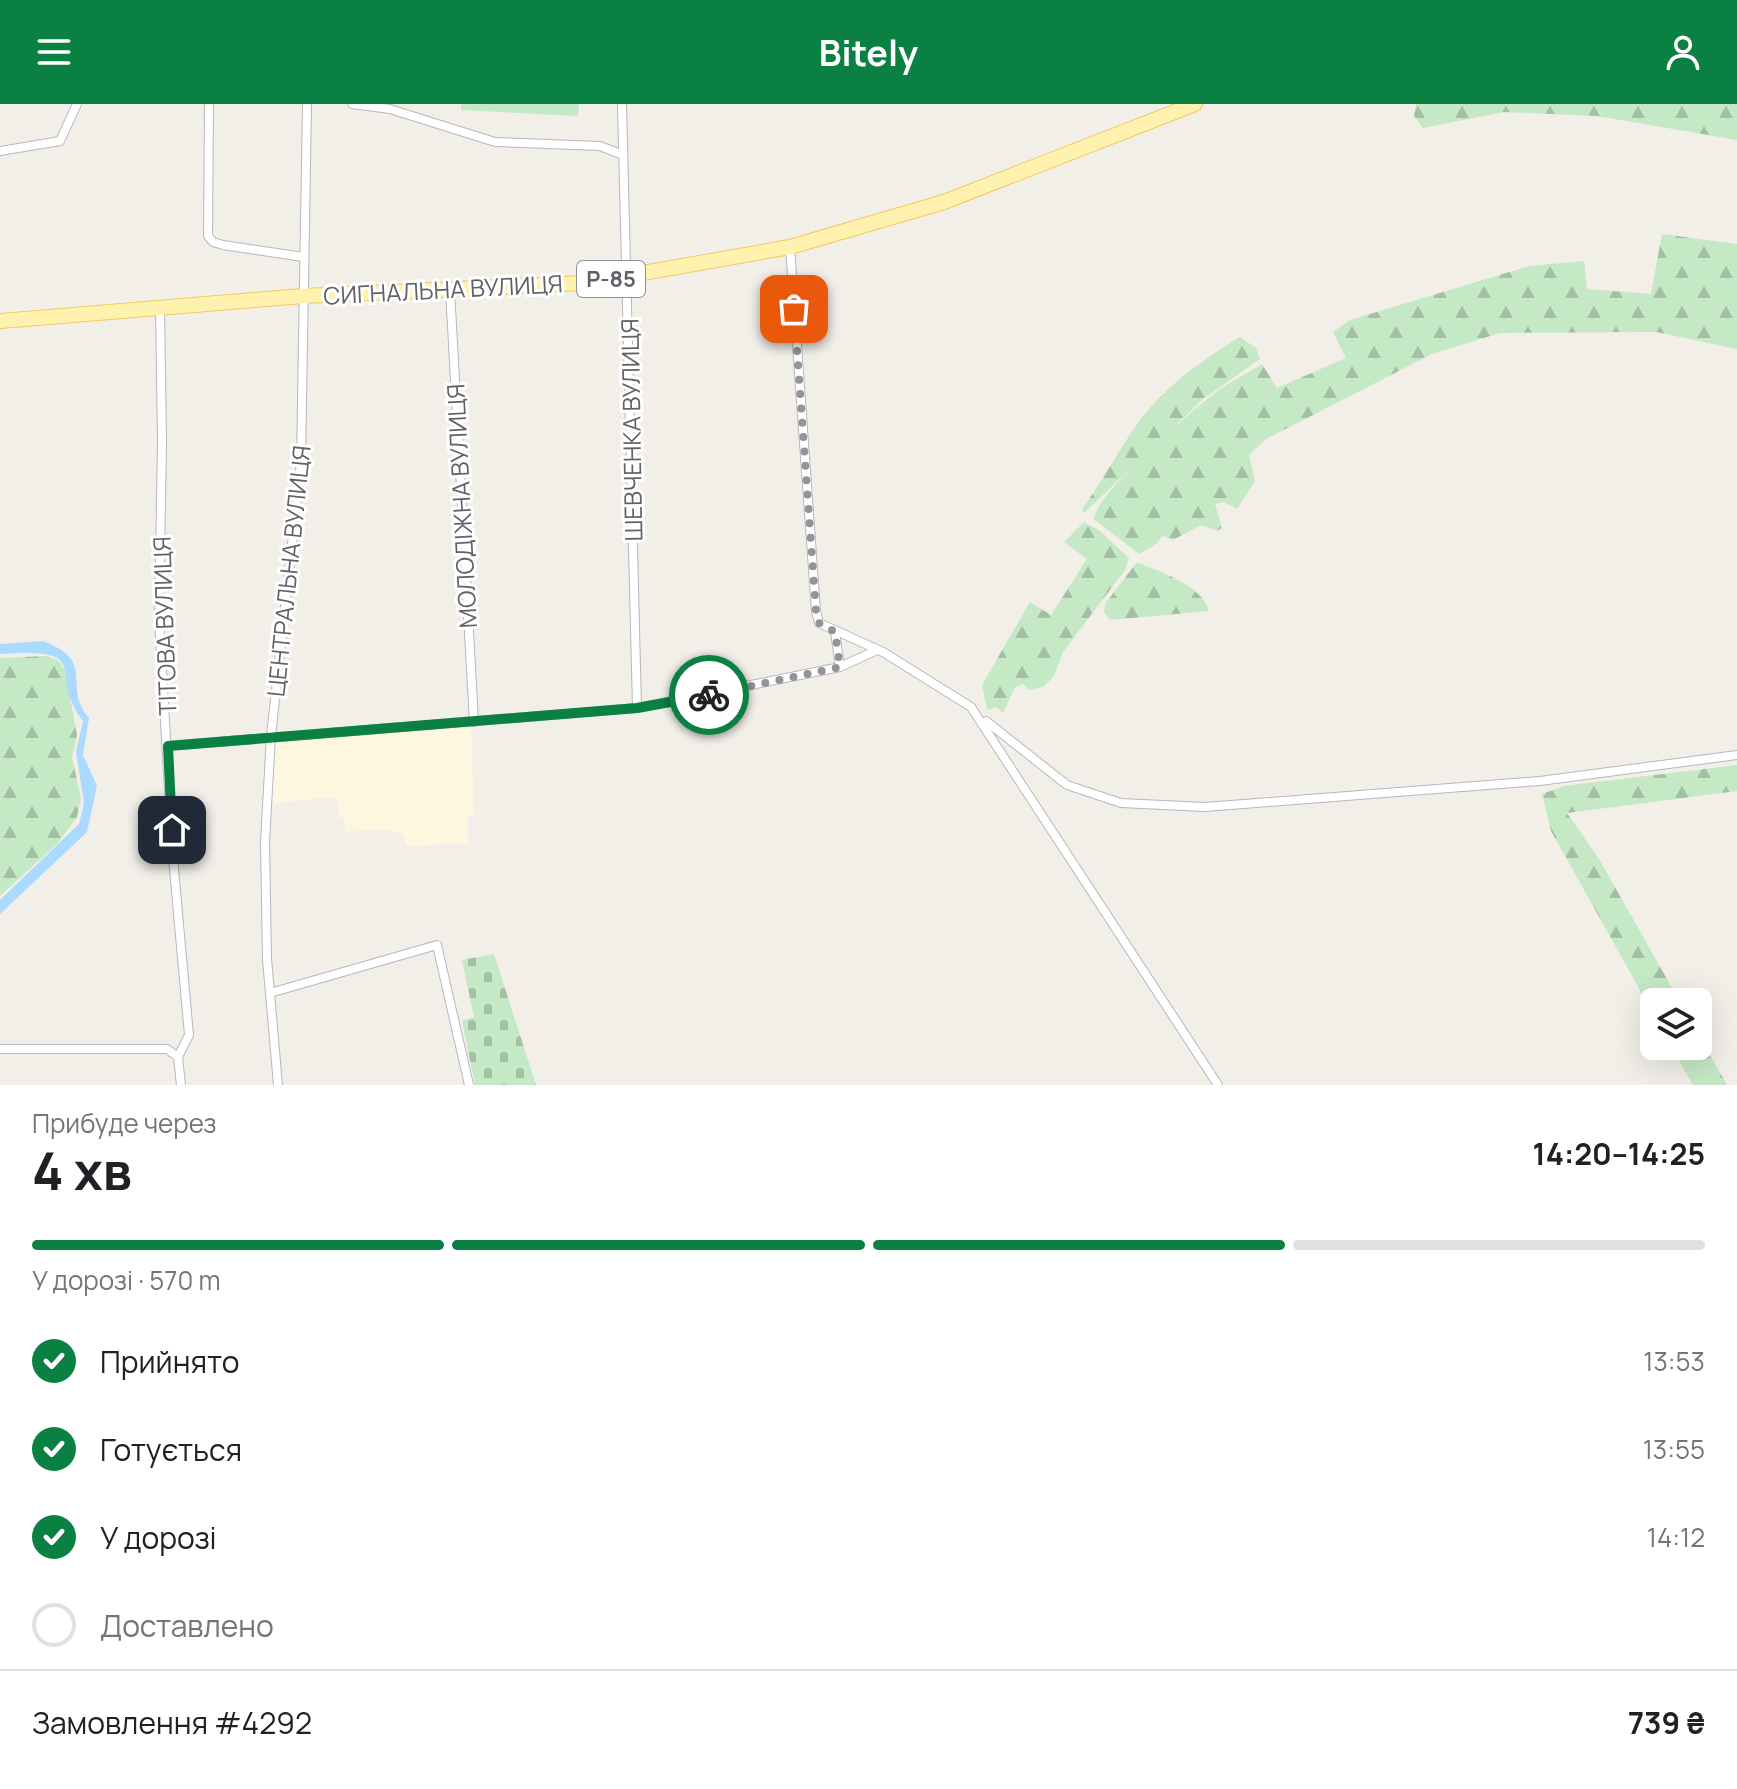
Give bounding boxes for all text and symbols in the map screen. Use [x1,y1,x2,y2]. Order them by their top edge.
text: Bitely [819,28,918,77]
icon: menu [32,30,76,74]
icon: person [1661,30,1705,74]
road number: Р-85 [577,261,645,297]
street label: СИГНАЛЬНА ВУЛИЦЯ [323,266,563,312]
pin [760,275,828,343]
icon: bag [772,287,816,331]
street label: ШЕВЧЕНКА ВУЛИЦЯ [613,318,649,542]
street label: МОЛОДІЖНА ВУЛИЦЯ [438,383,484,629]
street label: ЦЕНТРАЛЬНА ВУЛИЦЯ [258,444,318,698]
street label: ТІТОВА ВУЛИЦЯ [144,536,184,716]
courier [669,655,749,735]
icon: bike [687,673,731,717]
pin [138,796,206,864]
icon: home [150,808,194,852]
map controls [1640,988,1712,1060]
button: layers [1640,988,1712,1060]
text: Прибуде через [32,1105,217,1141]
text: 14:20–14:25 [1533,1133,1705,1174]
text: 4 хв [32,1135,132,1206]
text: У дорозі · 570 m [32,1262,221,1298]
icon: check [32,1339,76,1383]
text: Прийнято [100,1341,240,1382]
text: 13:53 [1643,1343,1705,1379]
icon: check [32,1427,76,1471]
text: Готується [100,1429,242,1470]
text: 13:55 [1643,1431,1705,1467]
icon: check [32,1515,76,1559]
text: У дорозі [100,1517,217,1558]
text: 14:12 [1647,1519,1705,1555]
text: Доставлено [100,1605,274,1646]
text: Замовлення #4292 [32,1702,312,1743]
text: 739 ₴ [1628,1702,1705,1743]

